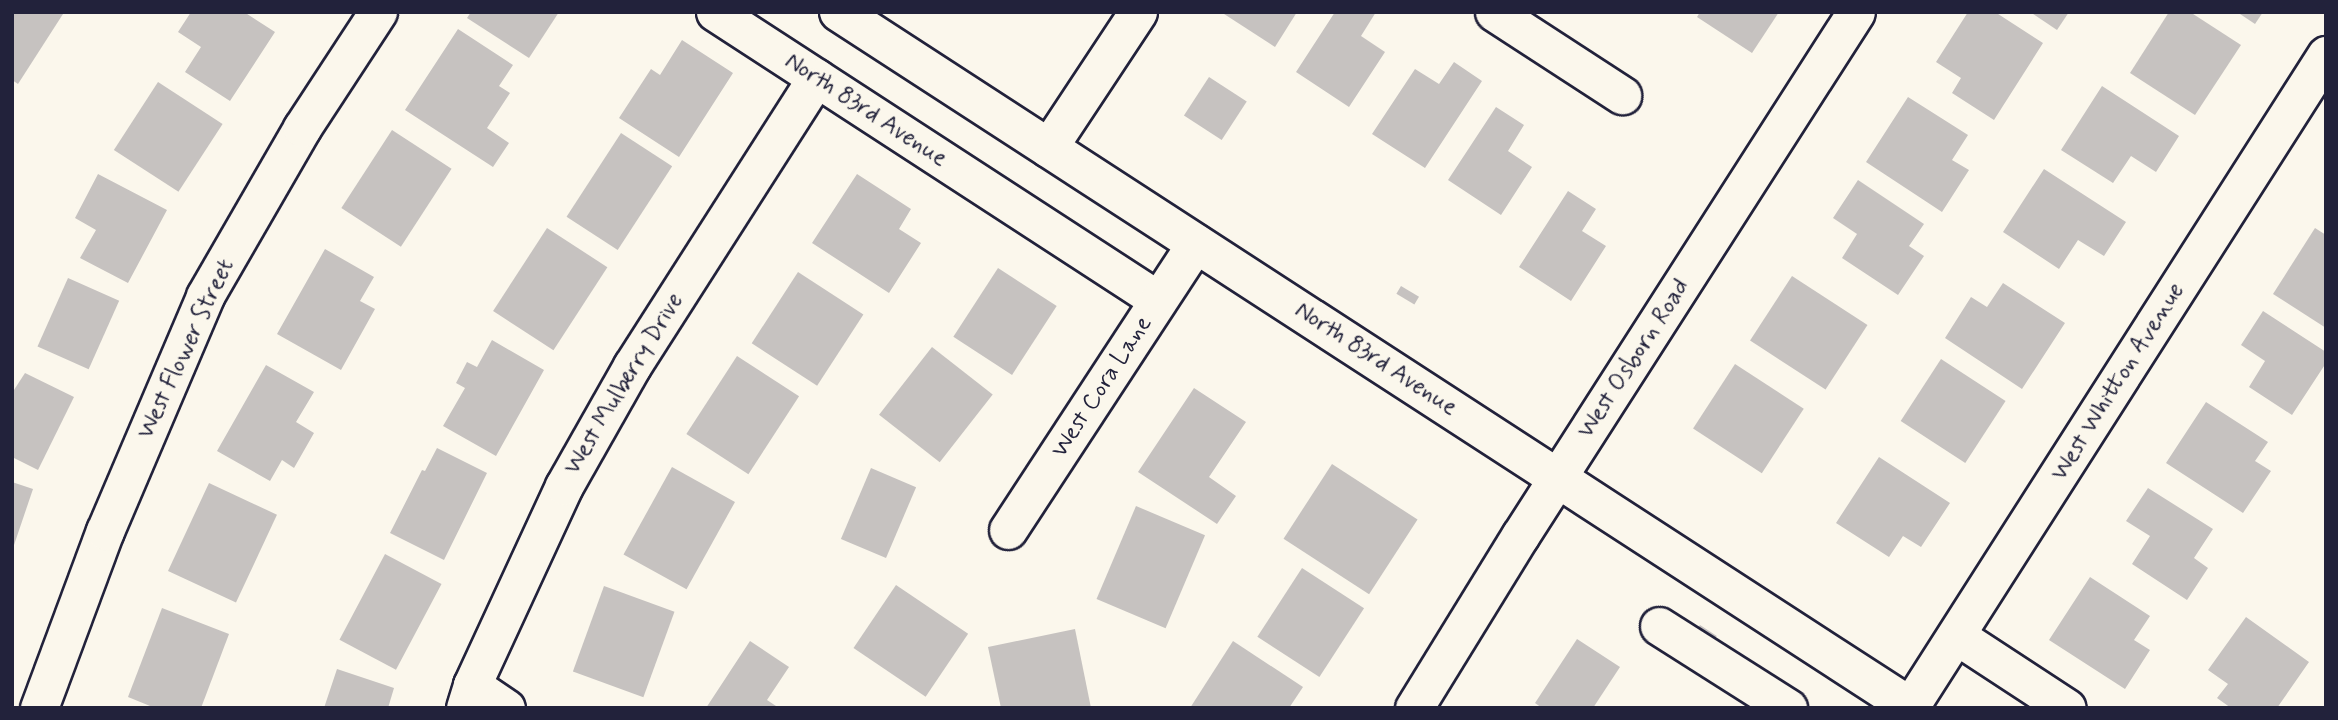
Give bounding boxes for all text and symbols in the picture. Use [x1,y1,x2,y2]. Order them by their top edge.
street label: North 83rd Avenue [779,46,953,174]
street label: West Flower Street [131,252,241,446]
street label: West Osborn Road [1572,274,1696,444]
street label: West Whitton Avenue [2046,279,2190,485]
street label: West Mulberry Drive [558,288,690,480]
street label: North 83rd Avenue [1289,295,1463,423]
street label: West Cora Lane [1046,311,1158,463]

